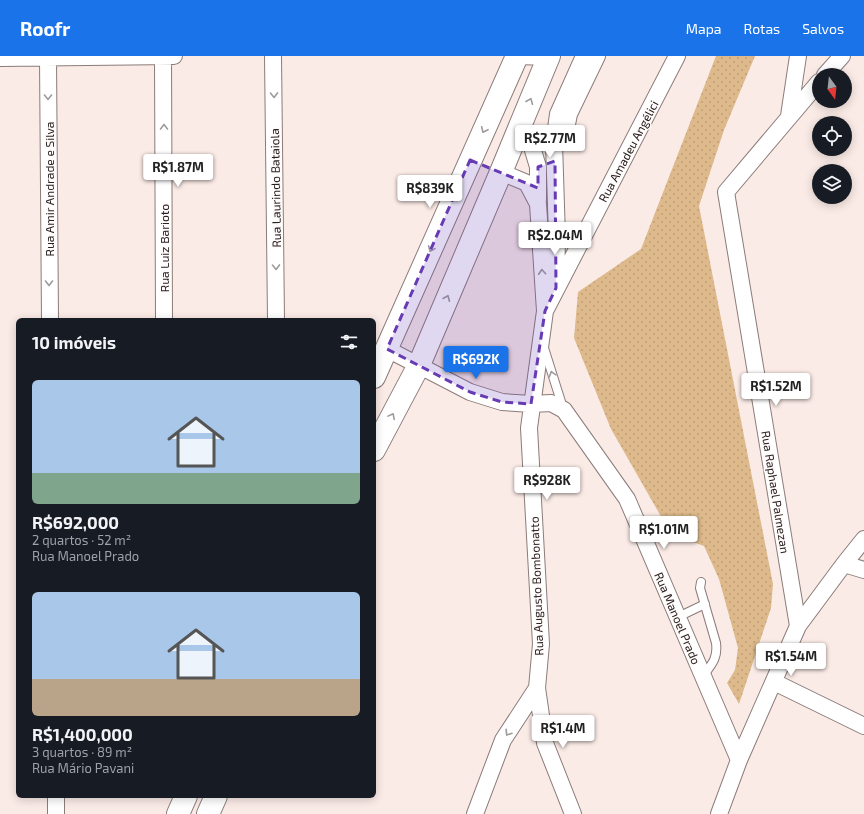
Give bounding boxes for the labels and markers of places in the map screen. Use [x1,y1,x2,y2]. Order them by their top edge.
pin: R$2.77M [513,125,587,159]
pin: R$1.87M [141,154,215,188]
pin: R$839K [397,175,463,209]
pin: R$2.04M [518,222,592,256]
pin: R$692K [443,346,509,380]
pin: R$1.52M [739,373,813,407]
pin: R$928K [514,467,580,501]
pin: R$1.01M [627,516,701,550]
pin: R$1.54M [754,643,828,677]
pin: R$1.4M [530,715,596,749]

